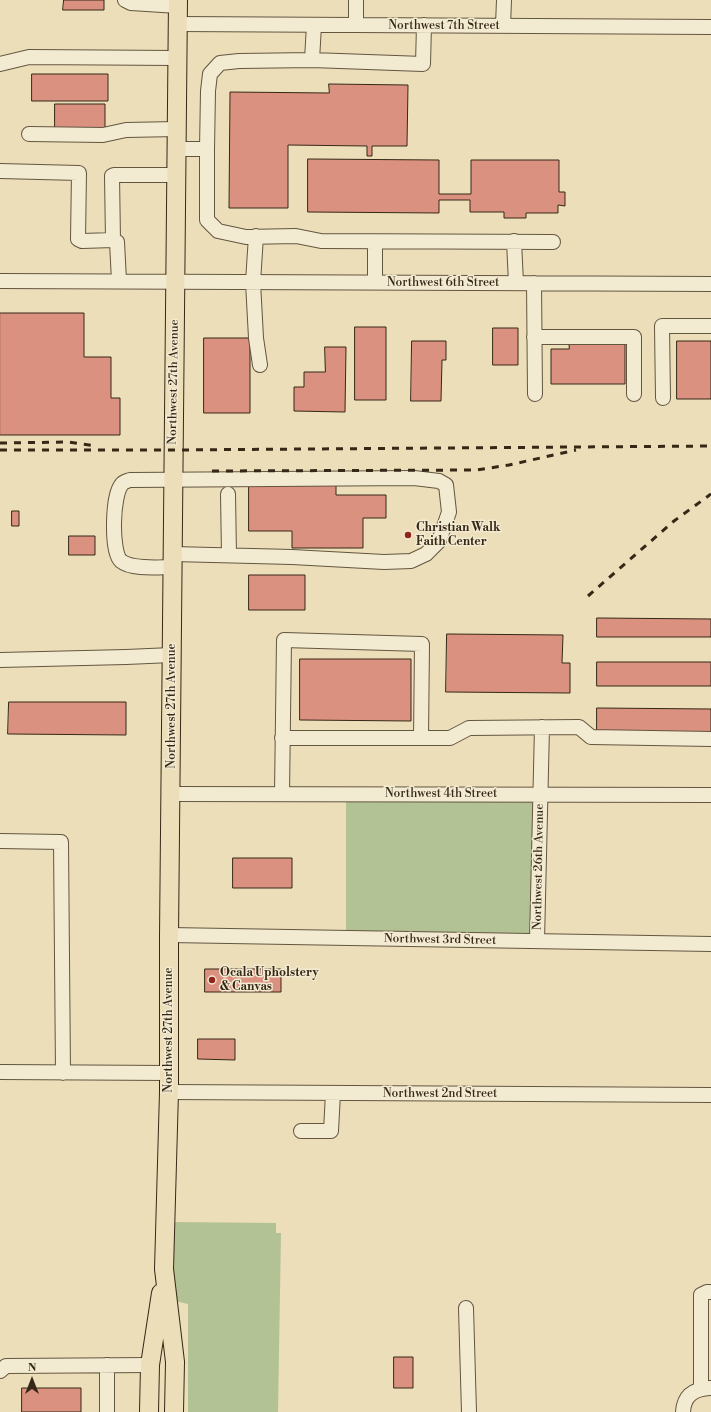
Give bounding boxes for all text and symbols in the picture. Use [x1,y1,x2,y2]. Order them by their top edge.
street label: Northwest 7th Street [388,19,500,33]
street label: Northwest 6th Street [387,276,499,290]
street label: Northwest 27th Avenue [166,319,182,445]
place label: Christian Walk Faith Center [416,521,500,549]
marker: Christian Walk Faith Center [403,530,413,540]
street label: Northwest 27th Avenue [165,643,179,769]
street label: Northwest 4th Street [385,787,497,801]
street label: Northwest 26th Avenue [531,804,547,930]
street label: Northwest 3rd Street [384,932,496,948]
place label: Ocala Upholstery & Canvas [220,966,318,994]
street label: Northwest 27th Avenue [162,967,176,1093]
marker: Ocala Upholstery & Canvas [207,975,217,985]
street label: Northwest 2nd Street [383,1087,497,1101]
north arrow [12,1360,52,1400]
text: N [28,1361,36,1375]

